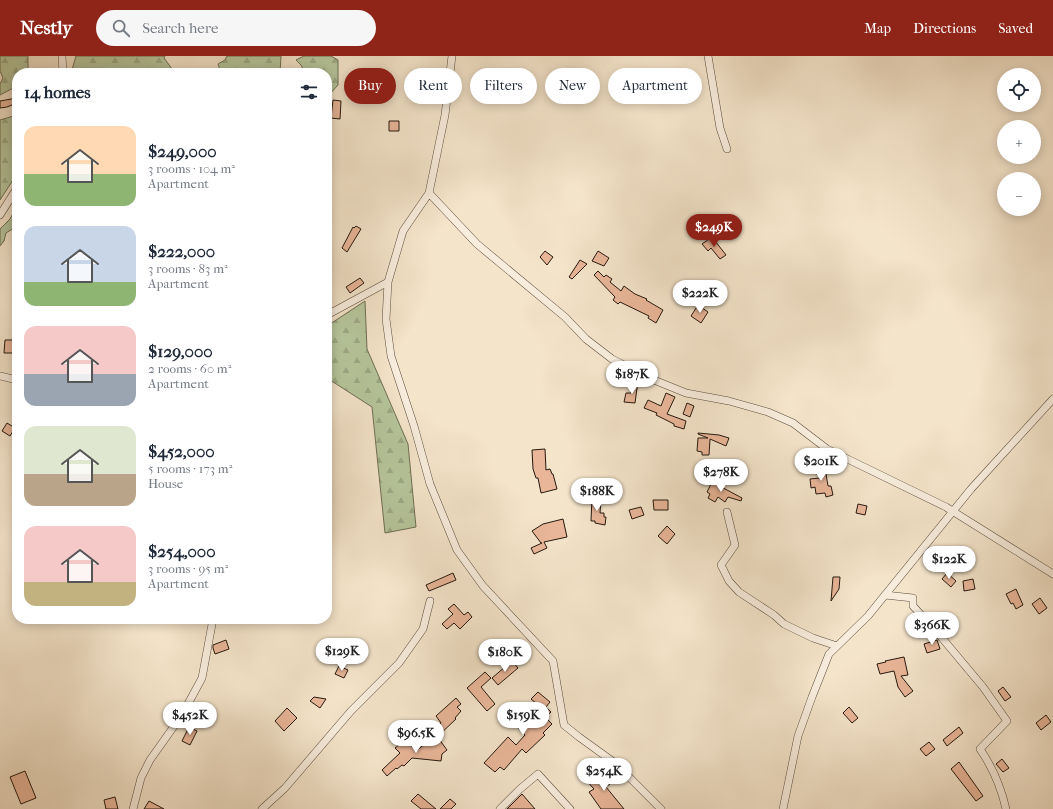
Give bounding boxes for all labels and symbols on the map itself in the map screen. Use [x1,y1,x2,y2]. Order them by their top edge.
pin: $249K [686,214,742,248]
pin: $222K [672,280,728,314]
pin: $187K [604,361,660,395]
pin: $201K [793,448,849,482]
pin: $278K [693,459,749,493]
pin: $188K [569,478,625,512]
pin: $122K [921,546,977,580]
pin: $366K [904,612,960,646]
pin: $129K [314,638,370,672]
pin: $180K [477,639,533,673]
pin: $452K [162,702,218,736]
pin: $159K [495,702,551,736]
pin: $96.5K [383,720,449,754]
pin: $254K [576,758,632,792]

